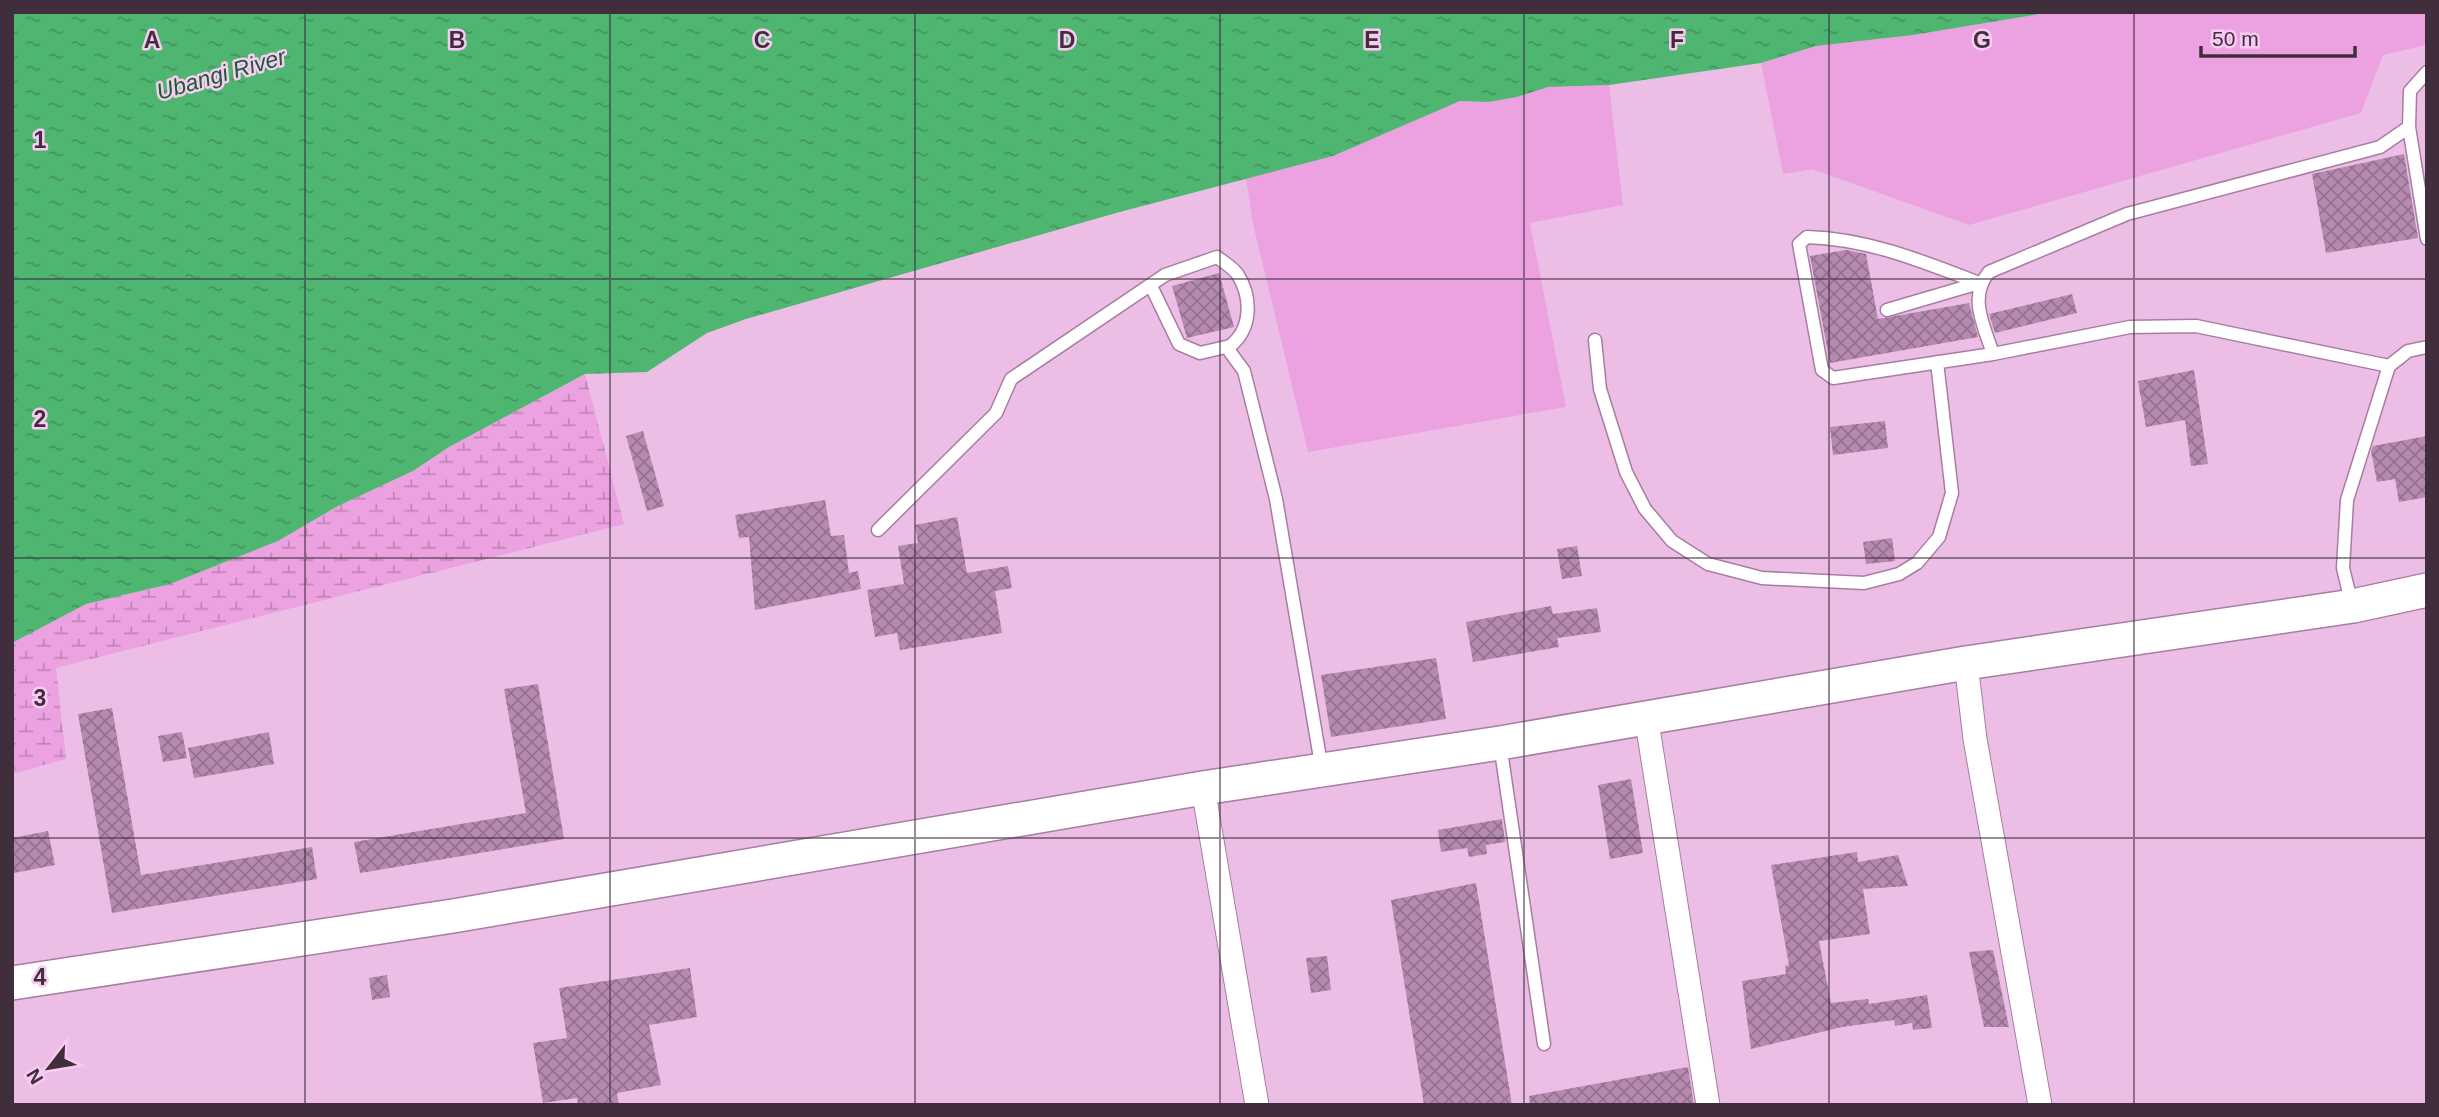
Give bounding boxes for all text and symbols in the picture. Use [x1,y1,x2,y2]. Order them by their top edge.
scale bar [2201,14,2355,58]
text: A [144,27,160,53]
text: B [449,27,465,53]
text: C [754,27,770,53]
text: D [1059,27,1075,53]
text: E [1364,27,1380,53]
text: F [1670,27,1684,53]
text: G [1973,27,1991,53]
text: 50 m [2212,27,2259,50]
water label: Ubangi River [154,43,290,105]
text: 1 [34,127,47,153]
text: 2 [34,406,46,432]
text: 3 [34,685,46,711]
text: 4 [34,964,47,990]
north arrow [14,1033,84,1103]
text: N [22,1065,47,1088]

